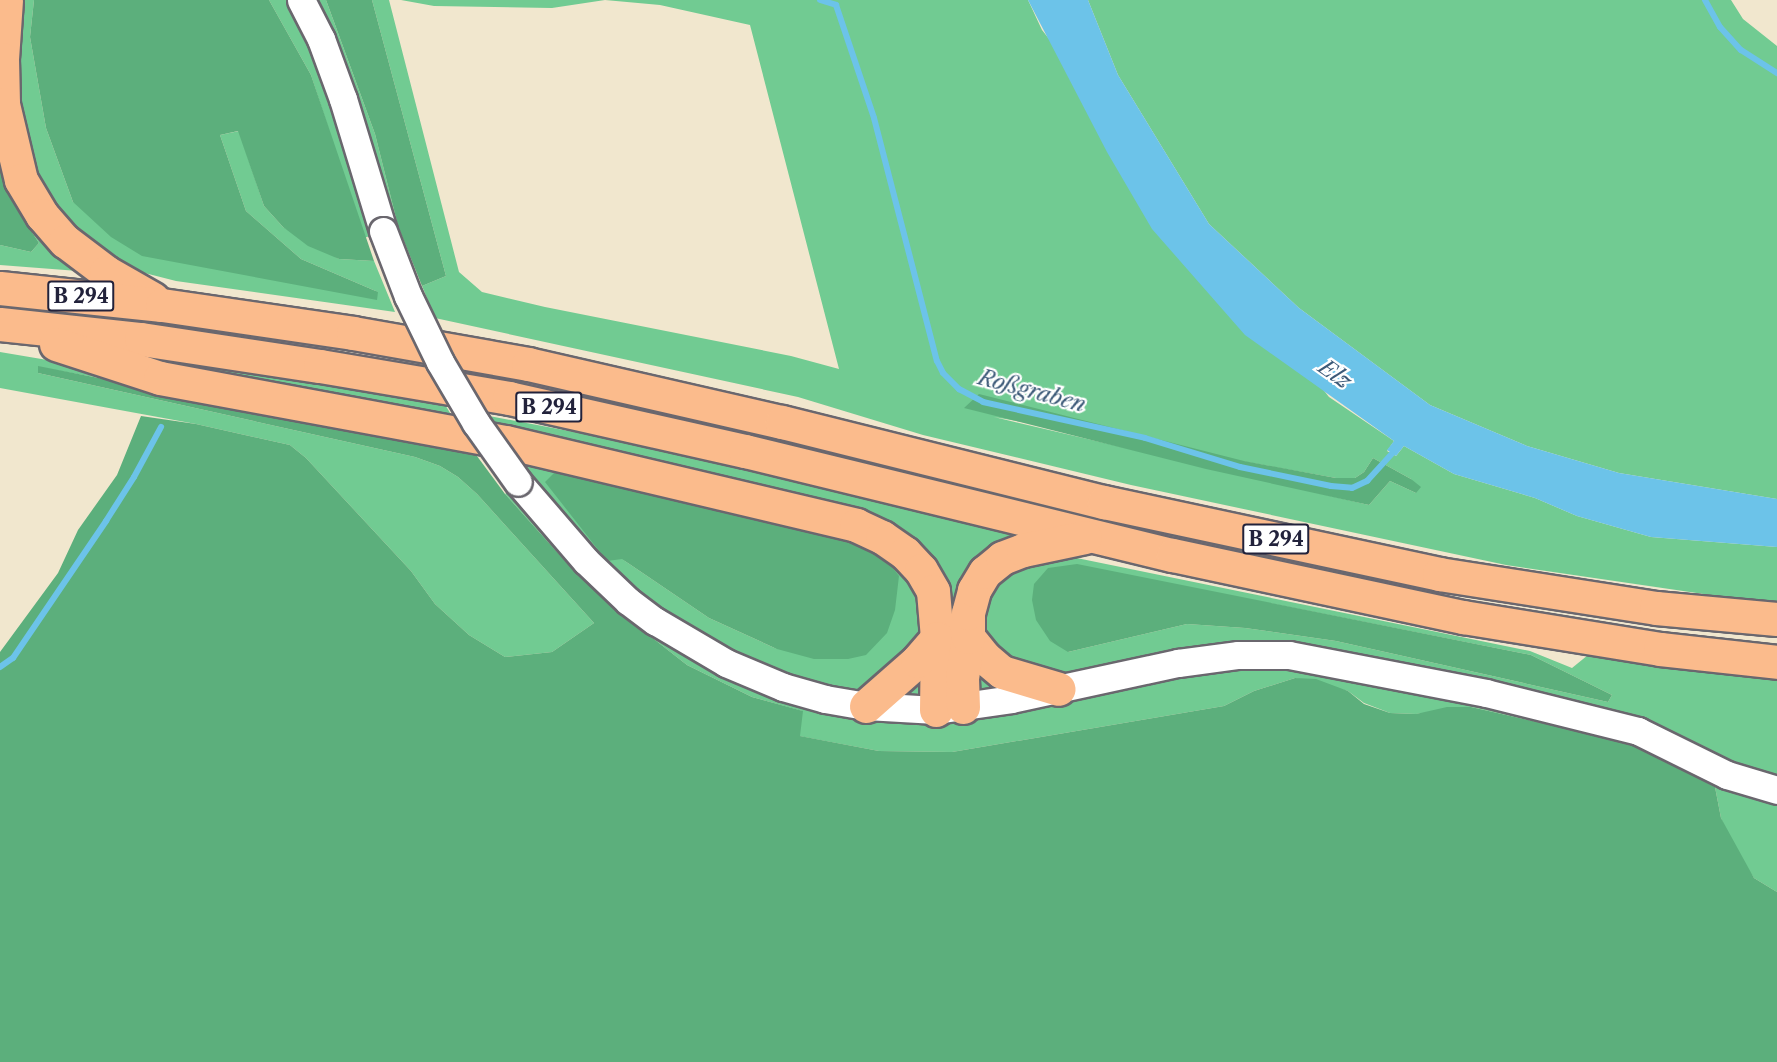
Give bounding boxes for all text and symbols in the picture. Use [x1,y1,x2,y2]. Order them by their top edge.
road number: B 294 [46,279,116,313]
water label: Elz [1314,354,1356,394]
water label: Roßgraben [976,364,1088,418]
road number: B 294 [514,390,584,424]
road number: B 294 [1242,522,1310,556]

